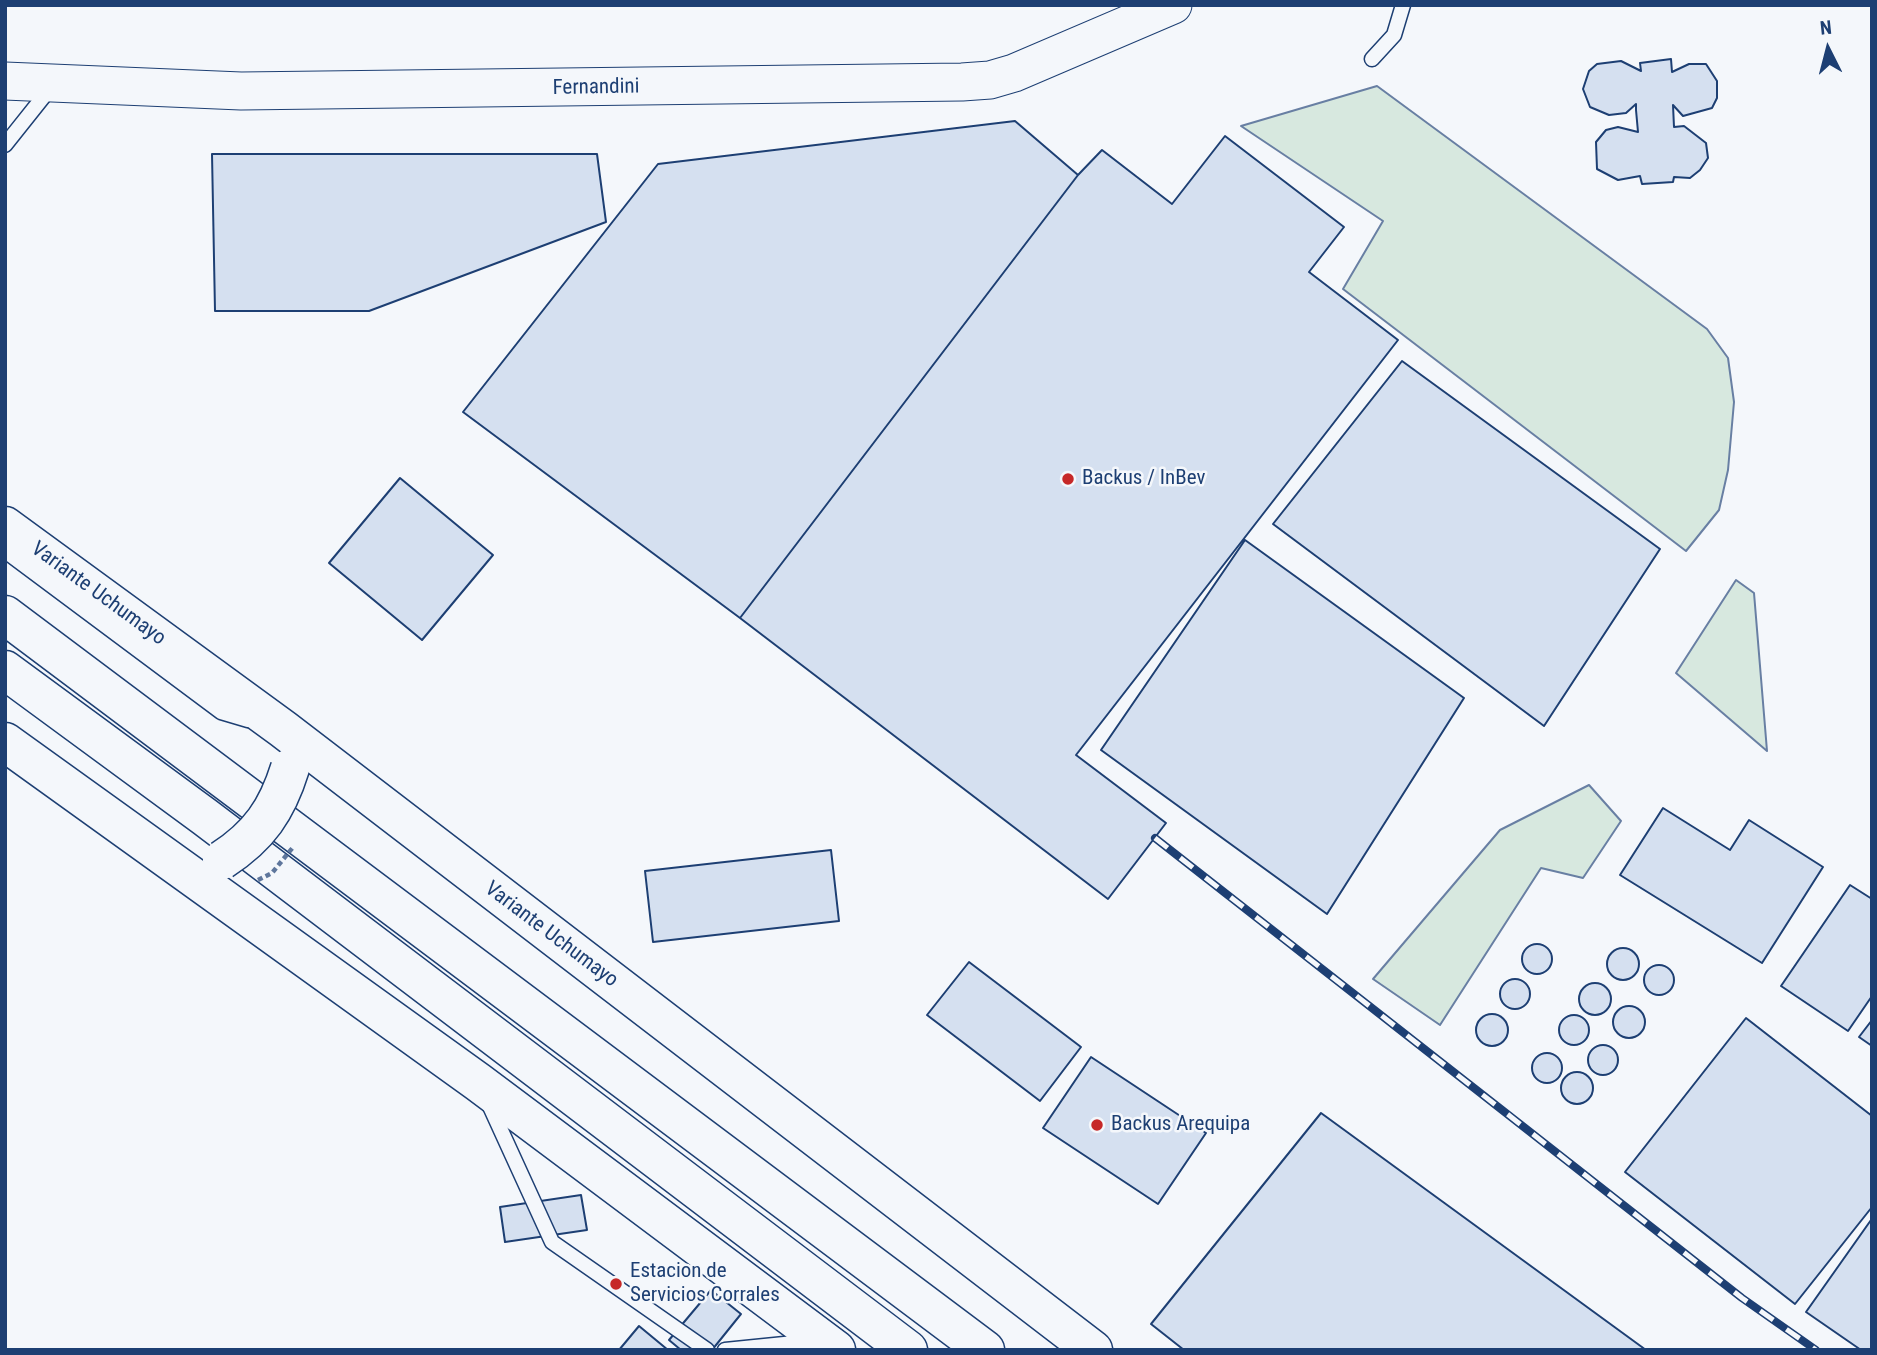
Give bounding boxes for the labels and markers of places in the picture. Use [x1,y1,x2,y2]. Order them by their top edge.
place label: Backus / InBev [1082,466,1205,492]
marker: Backus / InBev [1060,471,1076,487]
place label: Backus Arequipa [1111,1112,1250,1138]
marker: Backus Arequipa [1089,1117,1105,1133]
place label: Estacion de Servicios Corrales [630,1259,780,1309]
marker: Estacion de Servicios Corrales [608,1276,624,1292]

